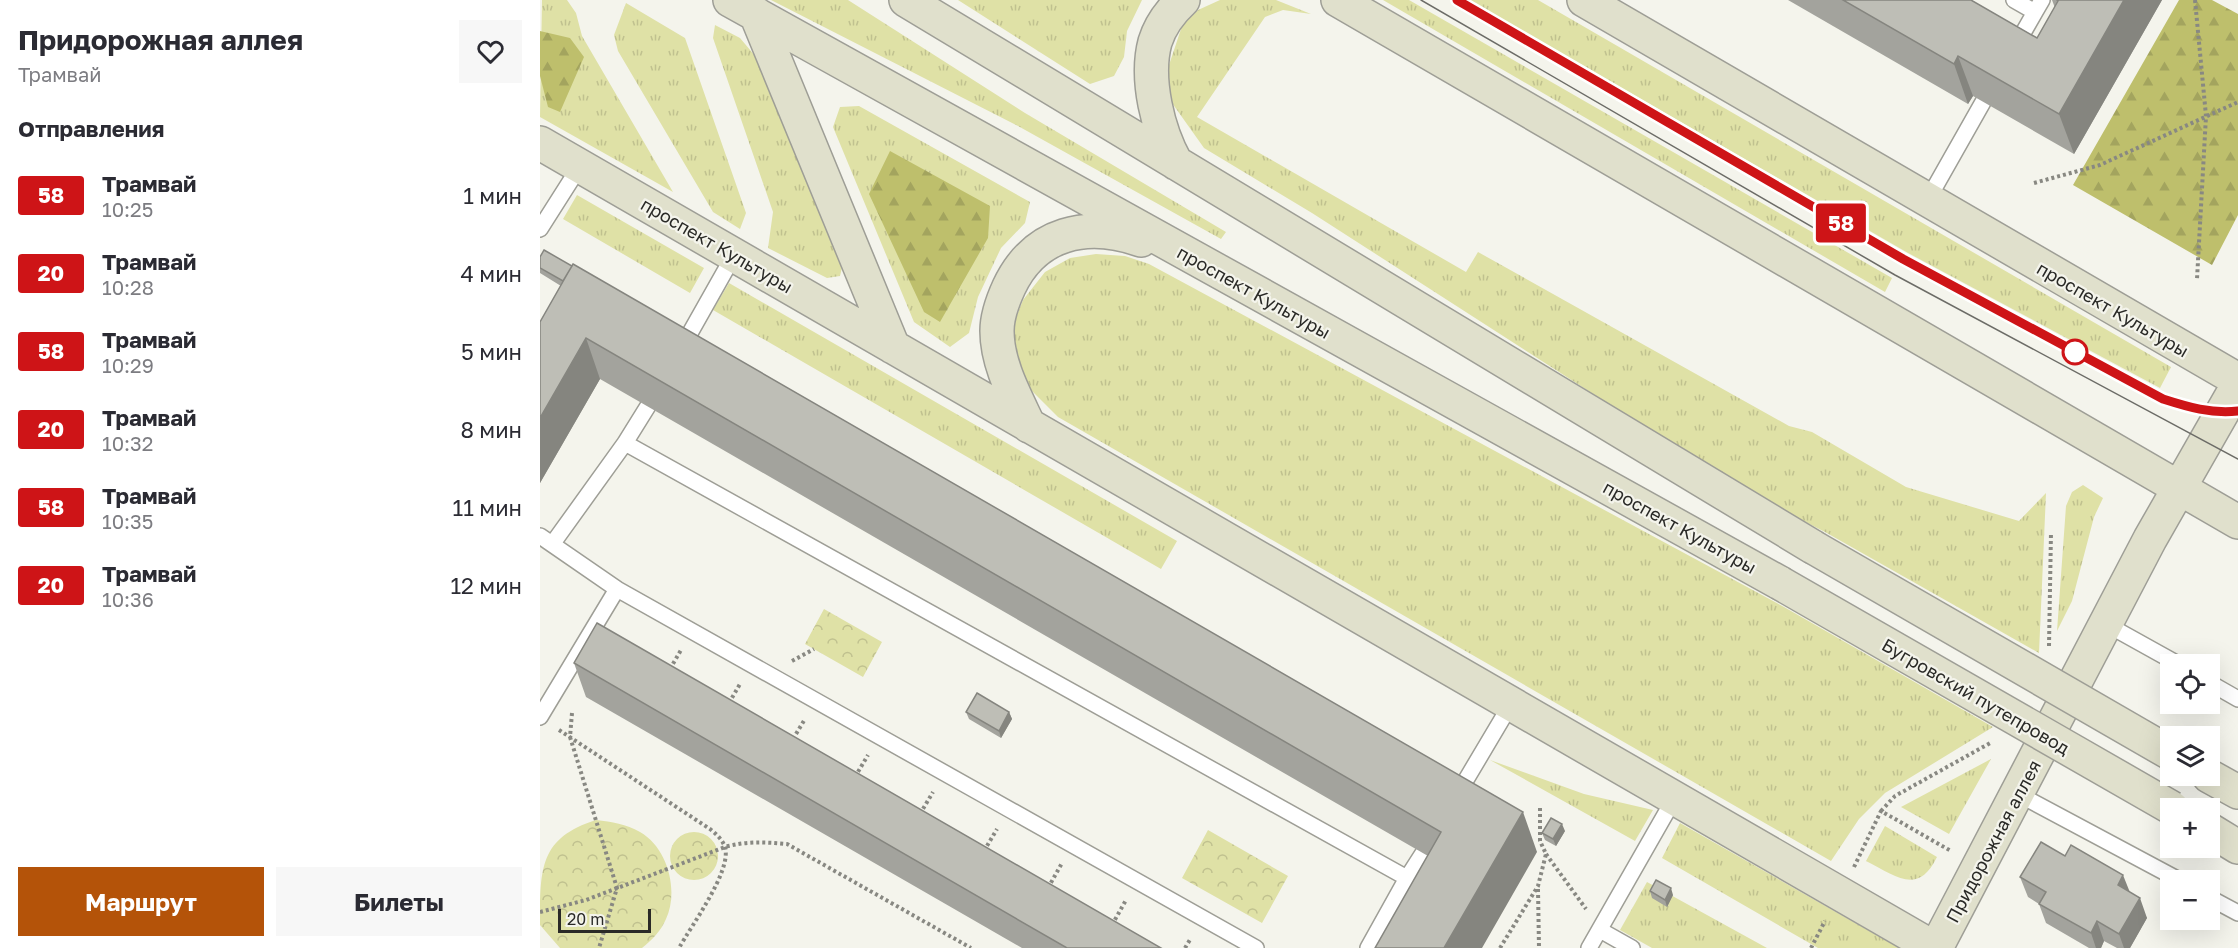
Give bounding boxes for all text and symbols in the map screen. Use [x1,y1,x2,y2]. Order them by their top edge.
button: heart [459,20,522,83]
text: Придорожная аллея [18,23,303,56]
text: Трамвай [18,62,101,86]
text: Отправления [18,115,164,142]
text: Трамвай [102,170,196,197]
text: 58 [38,182,64,208]
text: 1 мин [463,182,522,209]
street label: проспект Культуры [637,193,797,297]
text: 10:25 [102,197,153,221]
line badge: 58 [1814,204,1868,242]
text: 58 [1828,210,1854,236]
street label: проспект Культуры [1174,241,1334,343]
text: Трамвай [102,248,196,275]
street label: проспект Культуры [2033,257,2193,361]
text: 20 [38,260,64,286]
text: 4 мин [460,260,522,287]
text: 10:28 [102,275,154,299]
text: Трамвай [102,326,196,353]
text: 58 [38,338,64,364]
text: 5 мин [461,338,522,365]
unlabelled marker [2062,339,2088,365]
text: 10:29 [102,353,154,377]
text: Трамвай [102,404,196,431]
text: 20 [38,416,64,442]
text: 8 мин [460,416,522,443]
text: 10:32 [102,431,153,455]
street label: проспект Культуры [1600,476,1760,578]
text: Трамвай [102,482,196,509]
text: 58 [38,494,64,520]
text: 11 мин [452,494,522,521]
text: 10:35 [102,509,153,533]
text: Трамвай [102,560,196,587]
text: 20 [38,572,64,598]
text: 12 мин [450,572,522,599]
text: 10:36 [102,587,154,611]
street label: Бугровский путепровод [1878,633,2074,759]
map controls [2160,654,2220,930]
button: locate [2160,654,2220,714]
button: layers [2160,726,2220,786]
street label: Придорожная аллея [1941,756,2045,926]
button: + [2160,798,2220,858]
button: Маршрут [18,867,264,936]
button: Билеты [276,867,522,936]
button: − [2160,870,2220,930]
scale bar [558,906,651,934]
text: 20 m [567,909,604,929]

